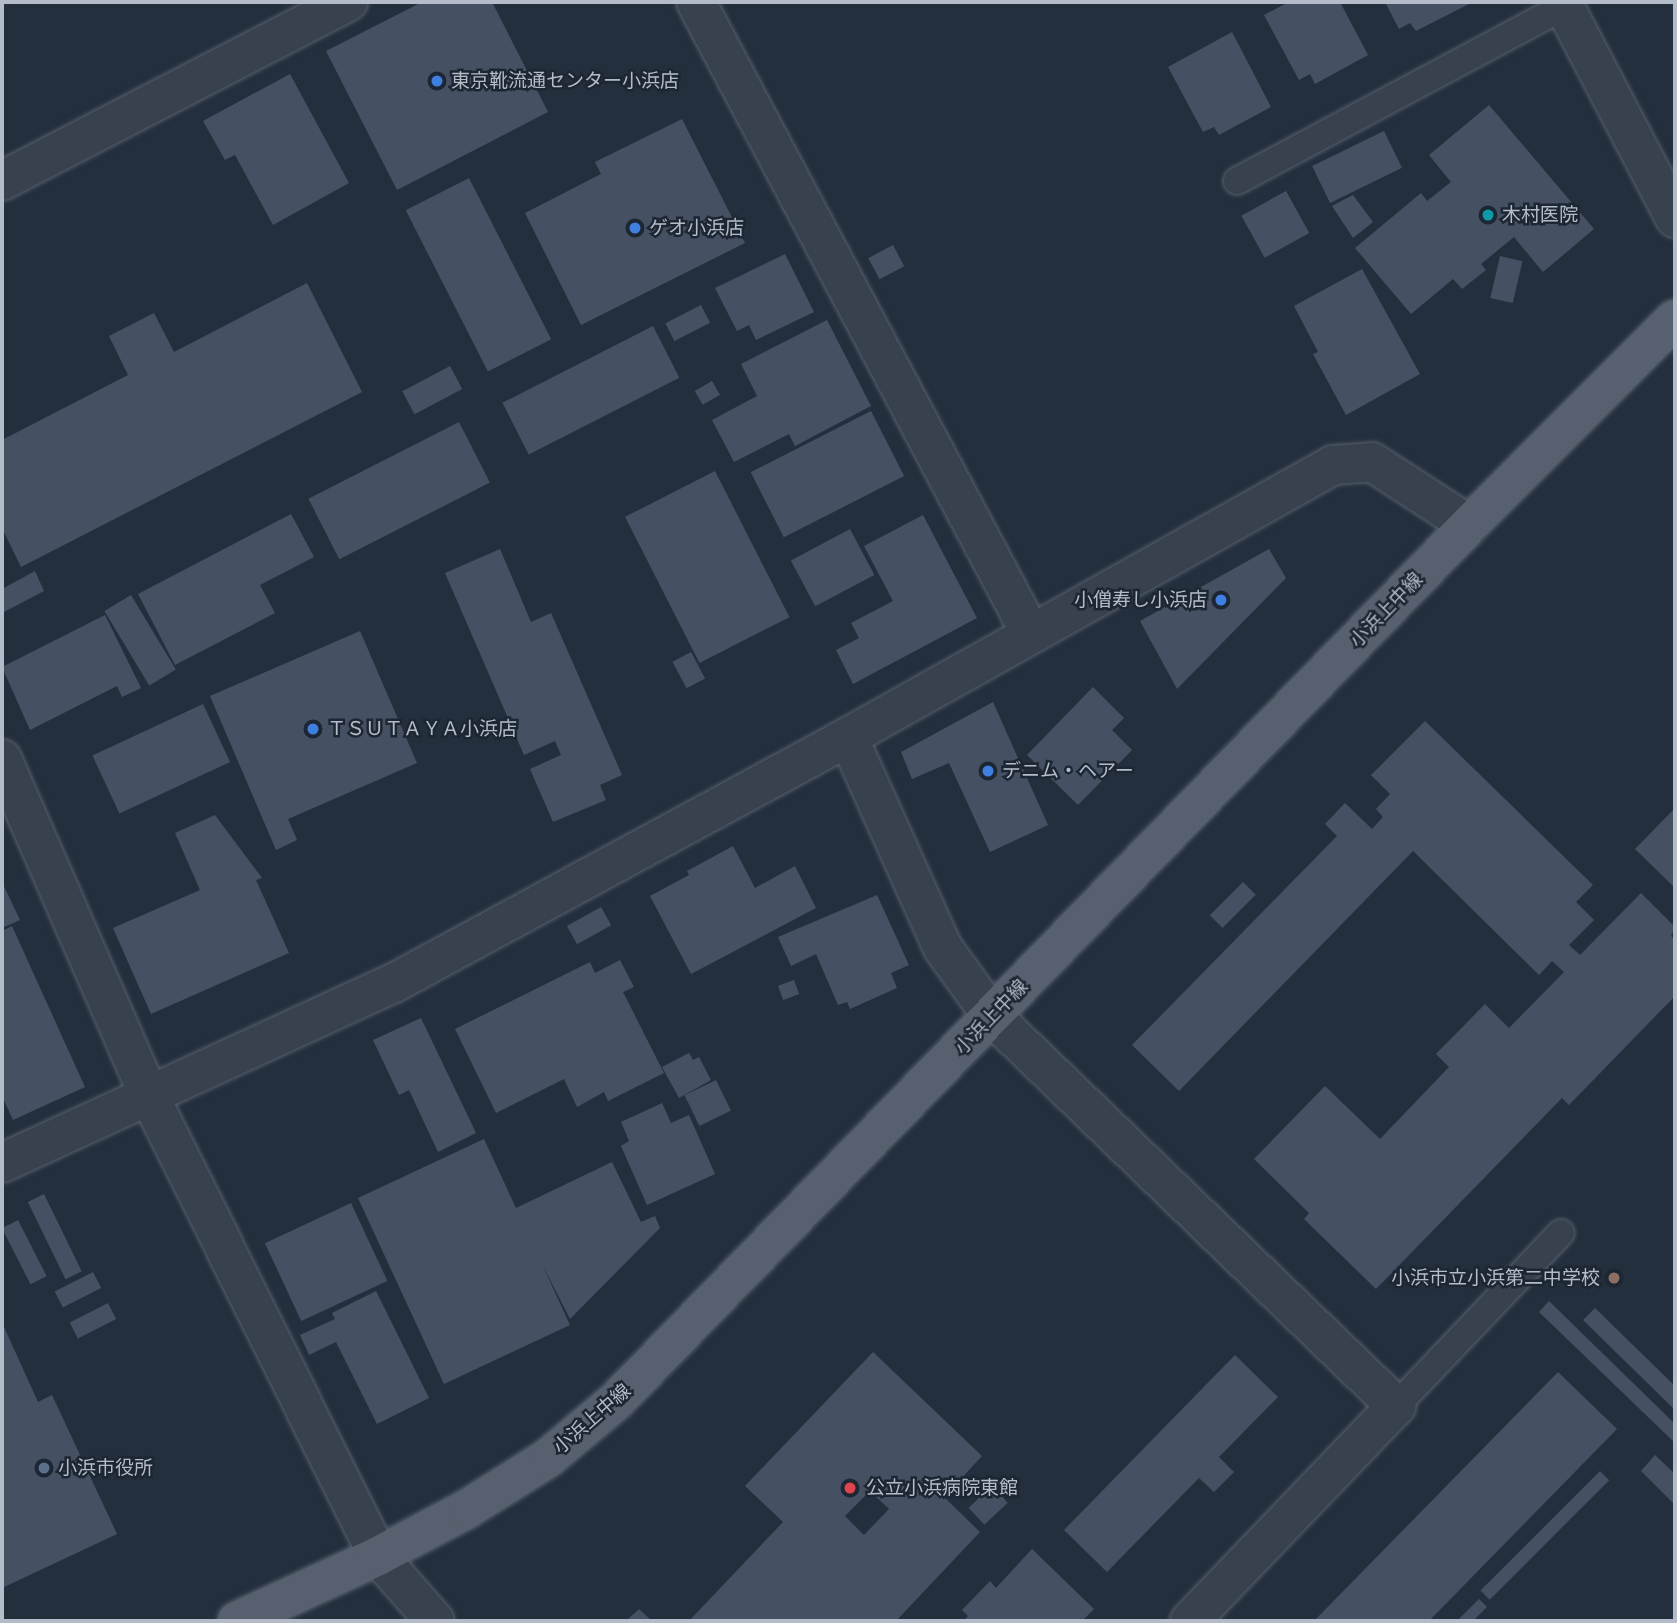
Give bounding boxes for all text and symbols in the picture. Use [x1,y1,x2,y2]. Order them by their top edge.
place label: 東京靴流通センター小浜店 [451,70,679,92]
marker: 東京靴流通センター小浜店 [429,73,445,89]
place label: 木村医院 [1502,204,1578,226]
marker: 木村医院 [1480,207,1496,223]
place label: ゲオ小浜店 [649,217,744,239]
marker: ゲオ小浜店 [627,220,643,236]
street label: 小浜上中線 [1345,568,1427,652]
place label: 小僧寿し小浜店 [1074,589,1207,611]
marker: 小僧寿し小浜店 [1213,592,1229,608]
place label: ＴＳＵＴＡＹＡ小浜店 [327,718,517,740]
marker: ＴＳＵＴＡＹＡ小浜店 [305,721,321,737]
place label: デニム・ヘアー [1002,760,1134,782]
marker: デニム・ヘアー [980,763,996,779]
street label: 小浜上中線 [950,975,1032,1059]
place label: 小浜市立小浜第二中学校 [1391,1267,1600,1289]
marker: 小浜市立小浜第二中学校 [1606,1270,1622,1286]
street label: 小浜上中線 [549,1379,635,1459]
place label: 小浜市役所 [58,1457,153,1479]
marker: 小浜市役所 [36,1460,52,1476]
place label: 公立小浜病院東館 [866,1477,1018,1499]
marker: 公立小浜病院東館 [840,1478,860,1498]

